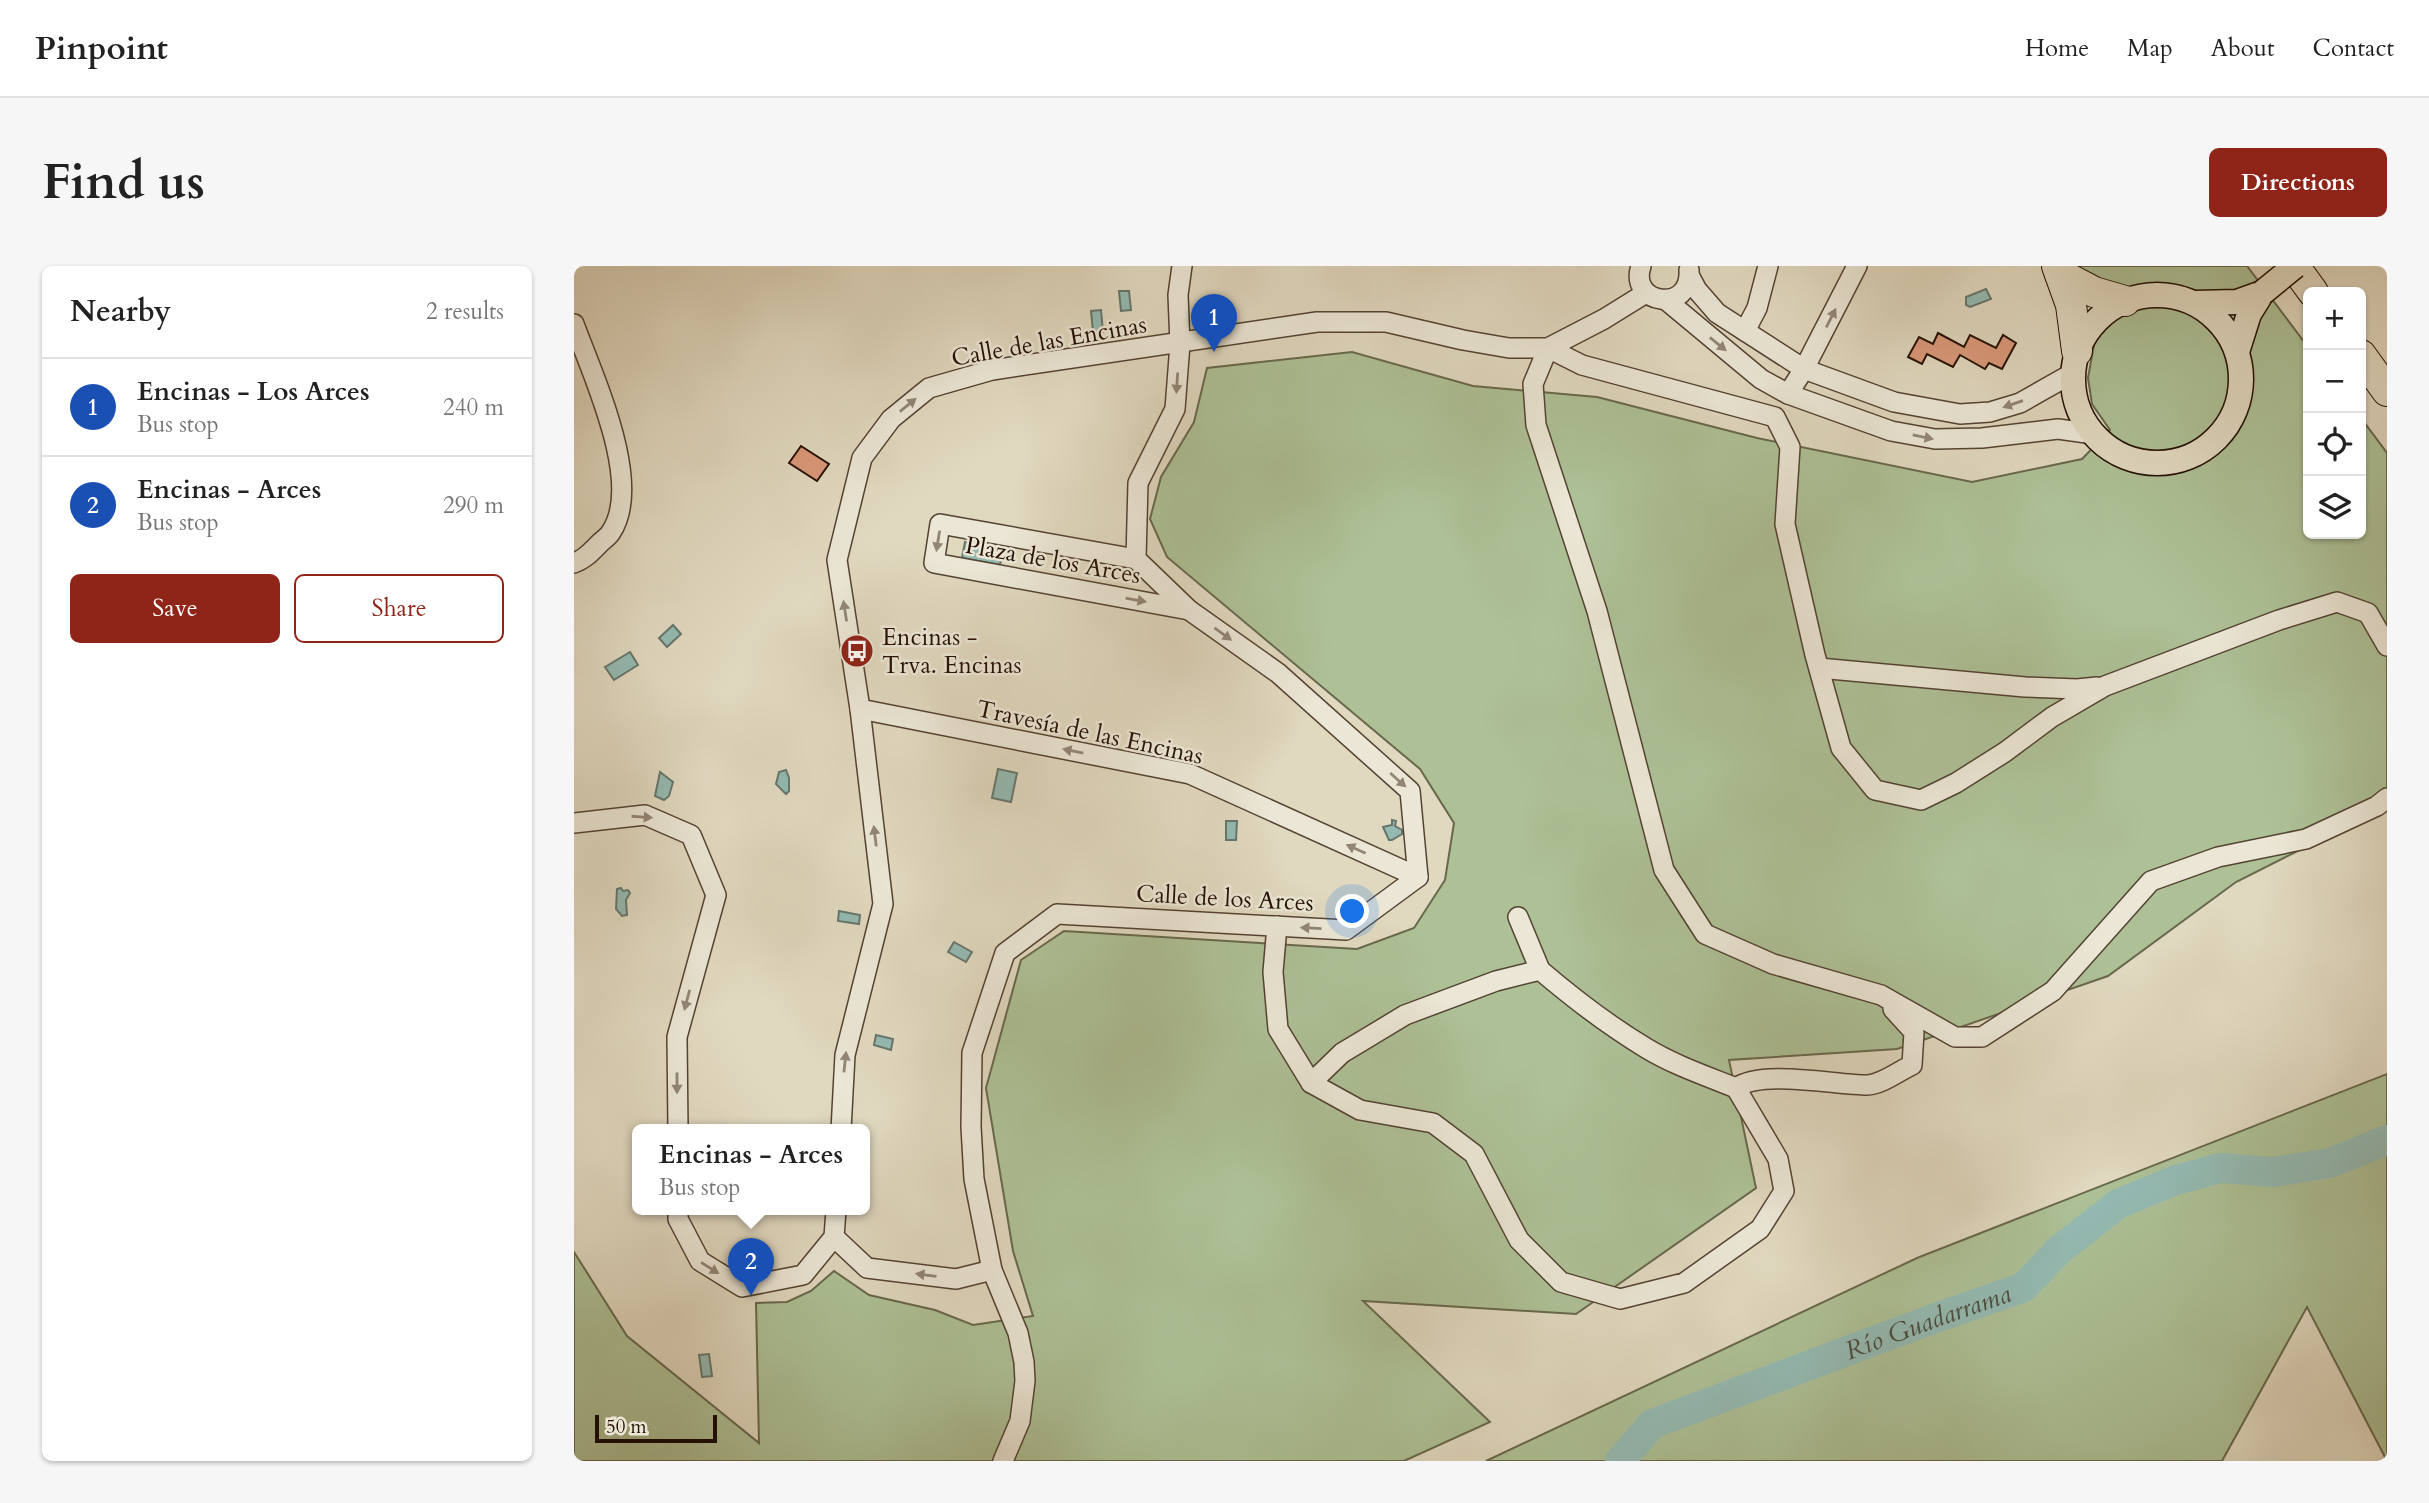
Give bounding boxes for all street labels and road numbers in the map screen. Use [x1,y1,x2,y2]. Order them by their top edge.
street label: Calle de las Encinas [949,308,1149,375]
street label: Plaza de los Arces [963,529,1143,592]
street label: Travesía de las Encinas [974,692,1206,773]
street label: Calle de los Arces [1135,877,1315,920]

